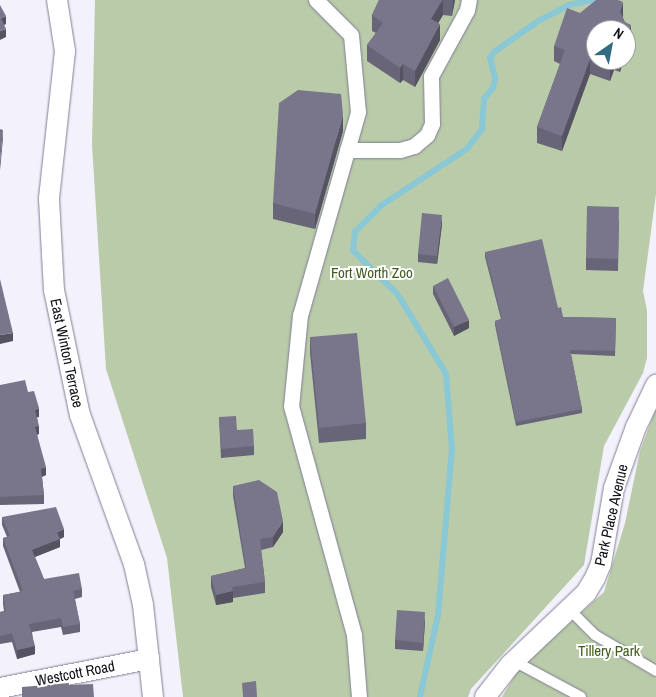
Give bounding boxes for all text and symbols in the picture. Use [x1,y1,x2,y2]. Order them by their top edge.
north arrow [586,20,636,70]
text: N [610,23,627,43]
park label: Fort Worth Zoo [331,264,413,282]
street label: East Winton Terrace [47,297,87,409]
street label: Park Place Avenue [590,462,632,568]
park label: Tillery Park [578,642,640,660]
street label: Westcott Road [34,656,116,690]

